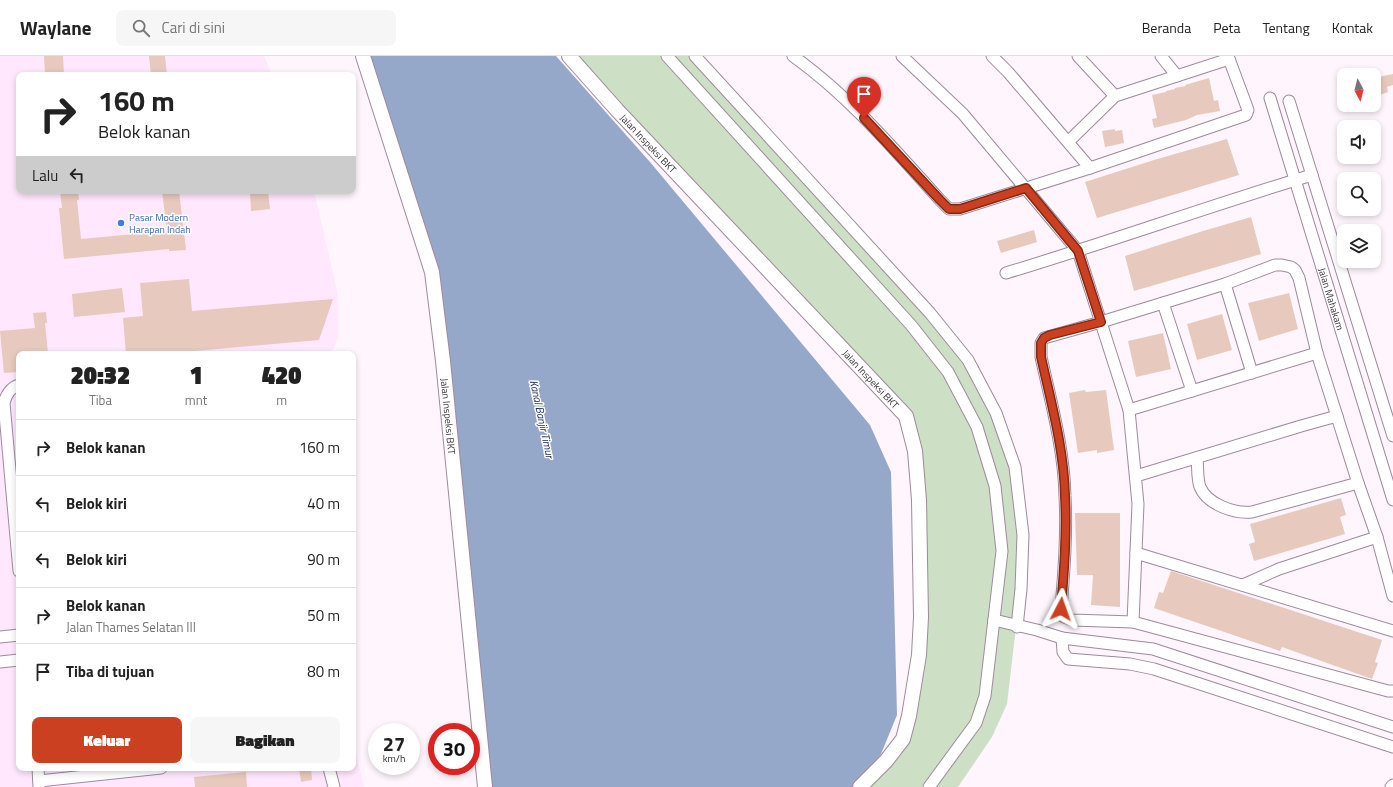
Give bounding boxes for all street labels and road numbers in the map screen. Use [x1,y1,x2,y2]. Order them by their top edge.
street label: Jalan Inspeksi BKT [616,111,680,177]
street label: Jalan Mahakam [1314,266,1348,332]
street label: Jalan Inspeksi BKT [839,346,903,413]
street label: Jalan Inspeksi BKT [437,377,459,456]

